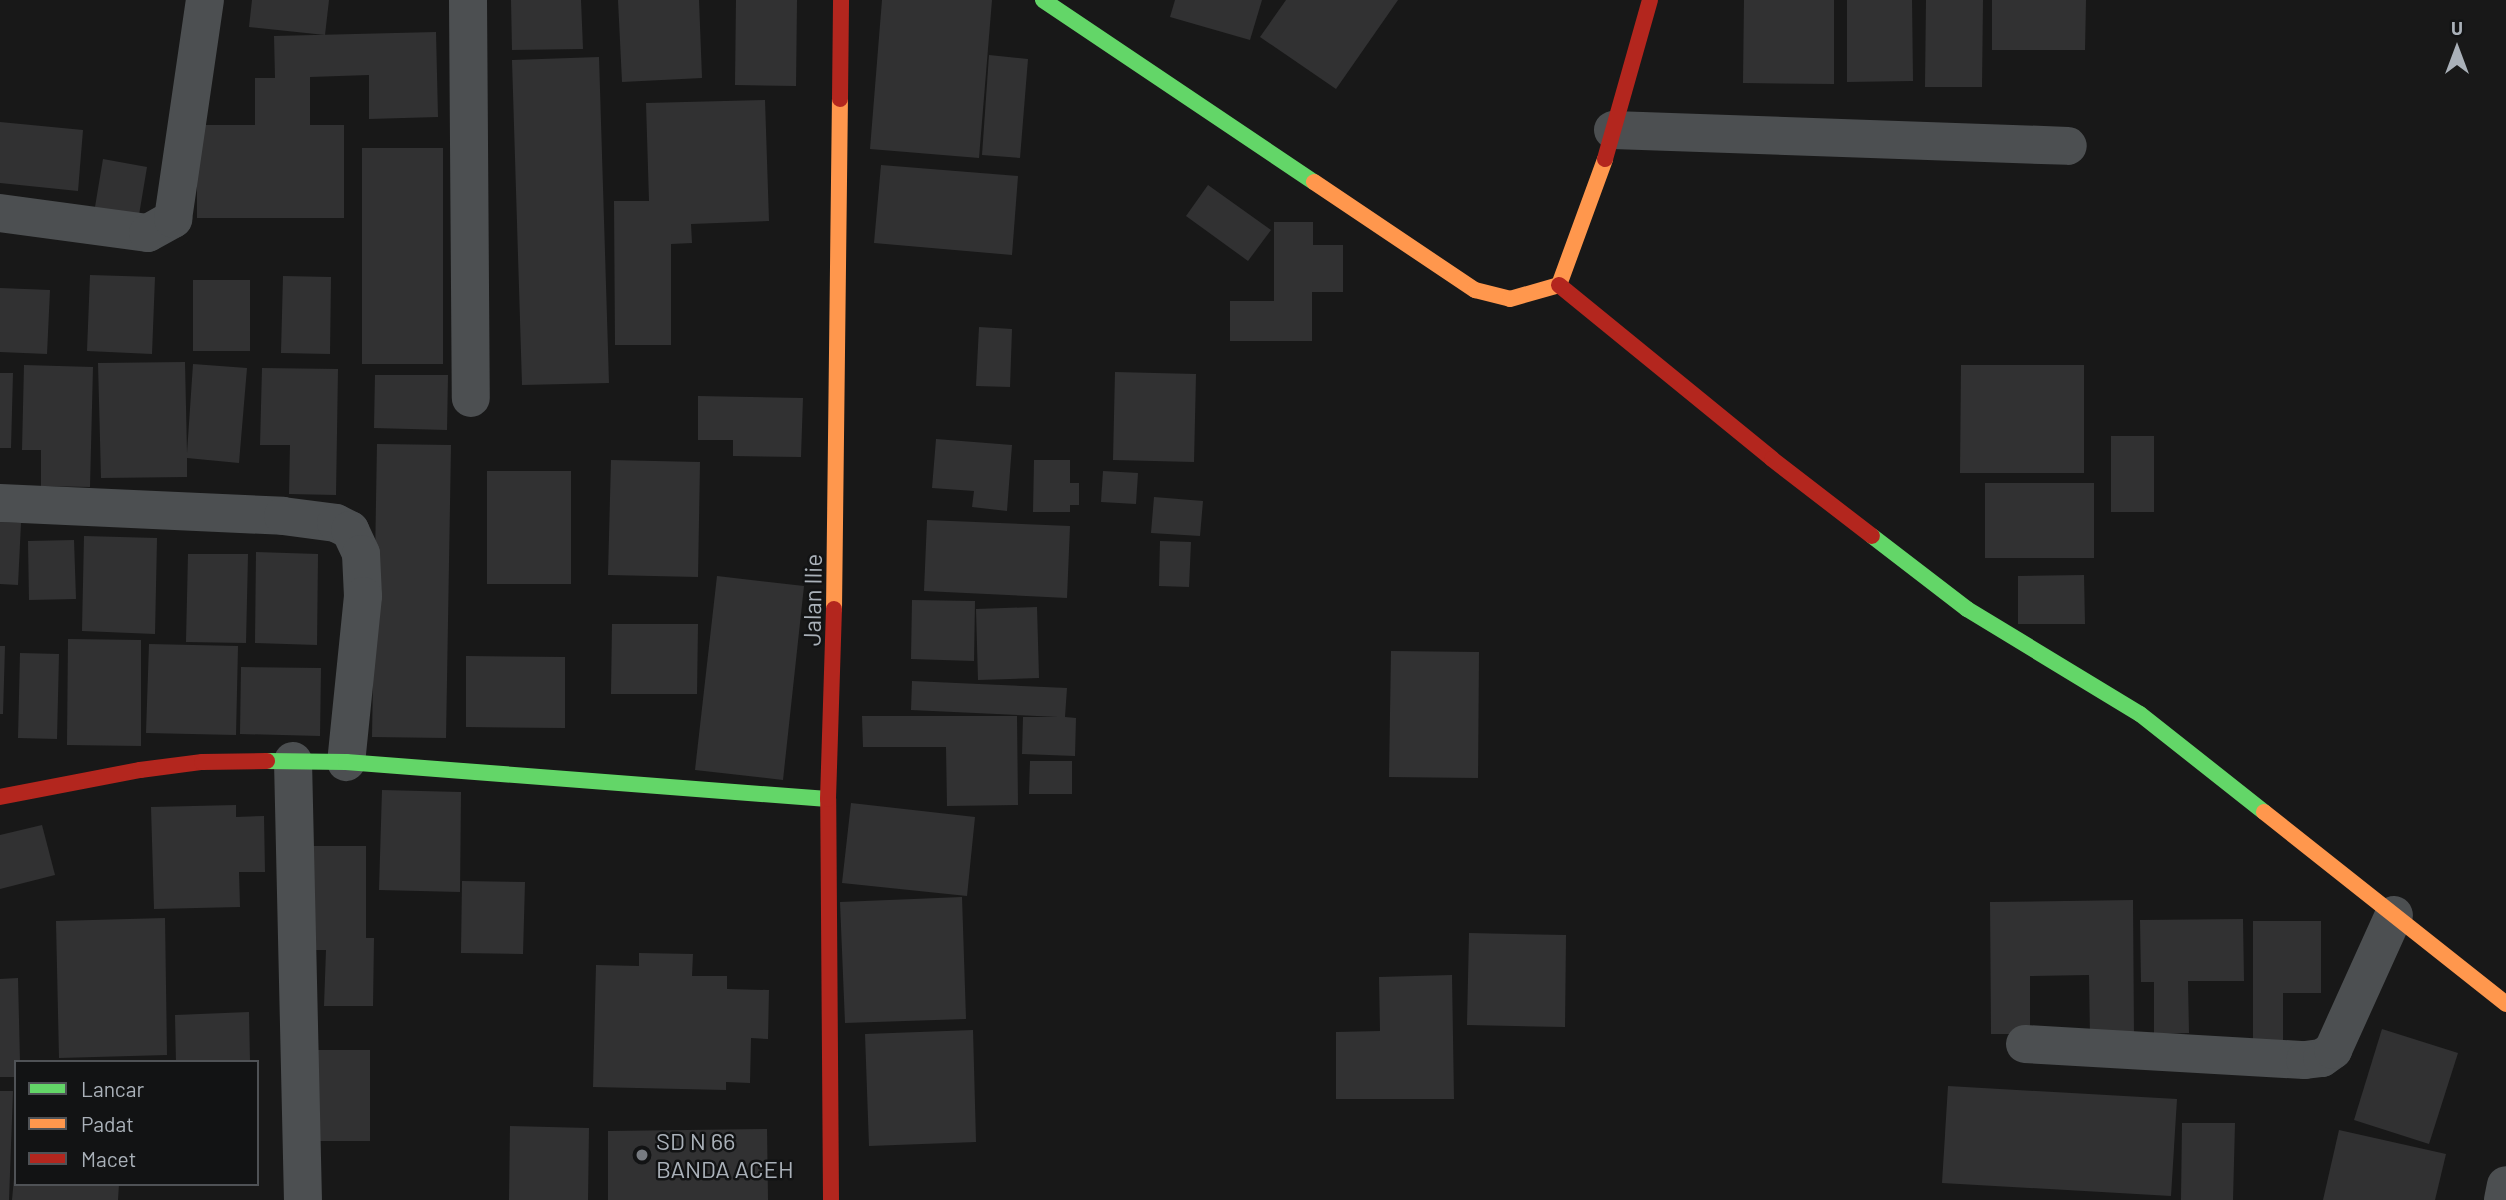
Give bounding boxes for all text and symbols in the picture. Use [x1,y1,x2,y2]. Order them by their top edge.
north arrow [2422,14,2492,84]
text: U [2451,16,2463,39]
street label: Jalan Ilie [797,554,827,646]
legend [14,1060,259,1186]
text: Lancar [81,1076,144,1101]
text: Padat [81,1111,134,1136]
place label: SD N 66 BANDA ACEH [656,1127,794,1183]
text: Macet [81,1146,136,1171]
marker: SD N 66 BANDA ACEH [634,1147,650,1163]

